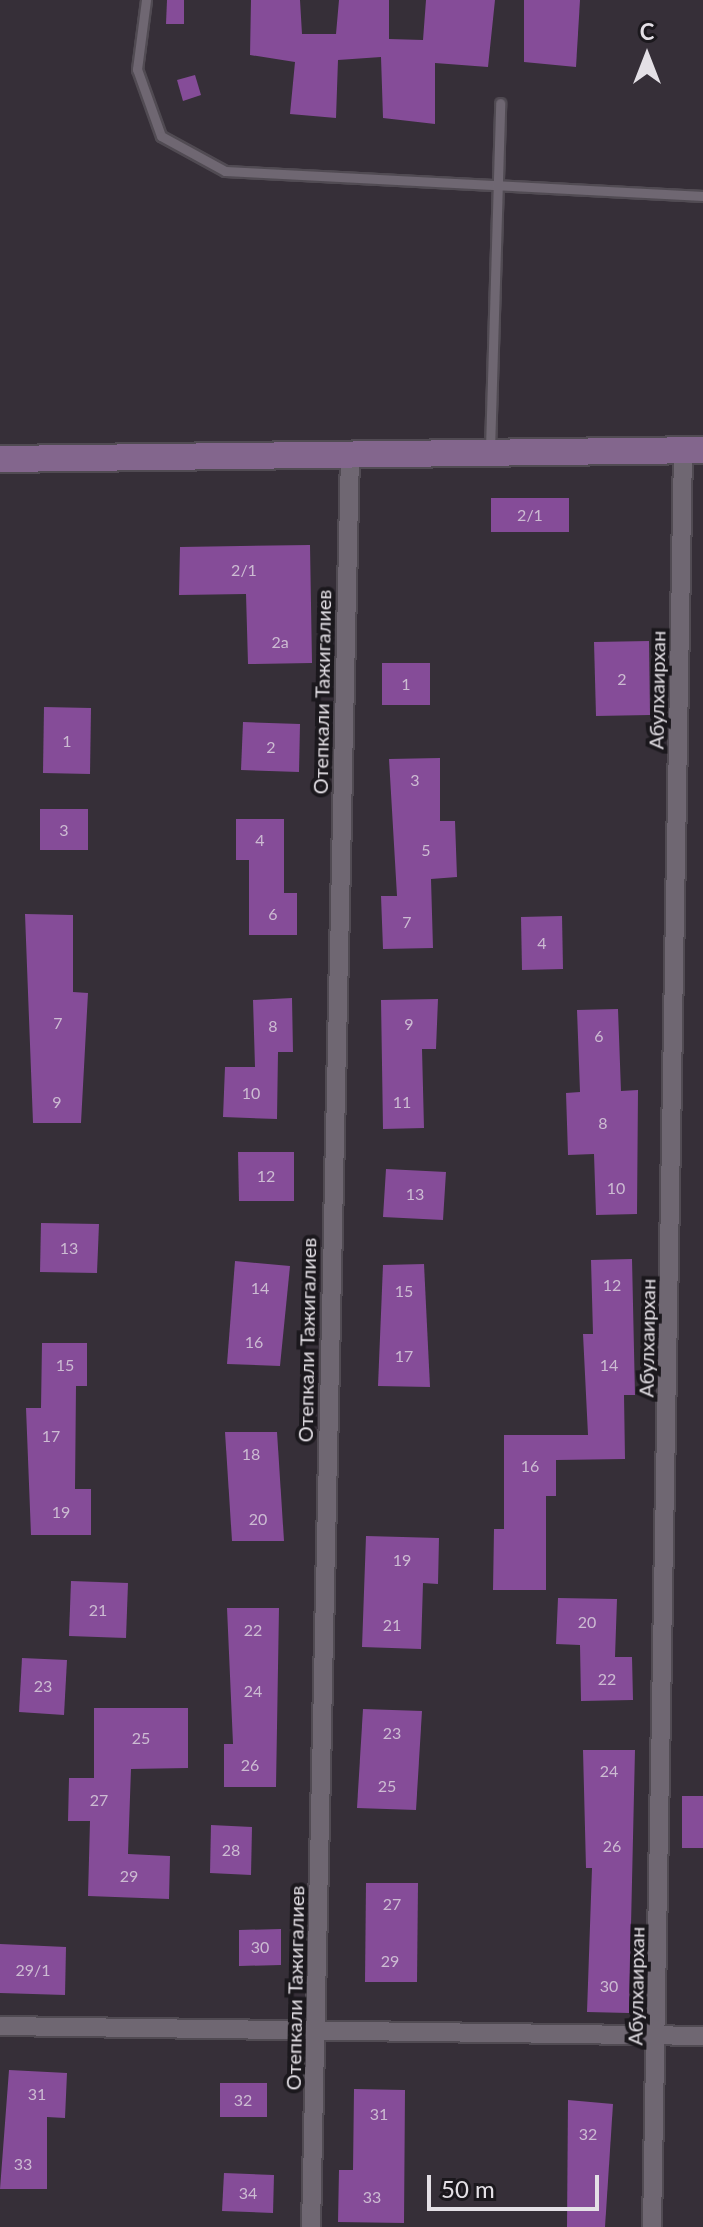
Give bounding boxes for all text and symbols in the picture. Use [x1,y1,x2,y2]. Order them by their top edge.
north arrow [607,16,687,96]
text: С [640,18,654,45]
house number: 2/1 [517,505,543,525]
house number: 2/1 [231,560,257,580]
street label: Отепкали Тажигалиев [308,589,336,795]
street label: Абулхаирхан [644,630,670,750]
house number: 2а [271,632,289,652]
house number: 2 [617,669,627,689]
house number: 1 [401,674,411,694]
house number: 1 [62,731,72,751]
house number: 2 [266,737,276,757]
house number: 3 [410,770,420,790]
house number: 3 [59,820,69,840]
house number: 4 [255,830,265,850]
house number: 5 [421,840,431,860]
house number: 6 [268,904,278,924]
house number: 7 [402,912,412,932]
house number: 4 [537,933,547,953]
house number: 7 [53,1013,63,1033]
house number: 9 [404,1014,414,1034]
house number: 8 [268,1016,278,1036]
house number: 6 [594,1026,604,1046]
house number: 10 [242,1083,260,1103]
house number: 9 [52,1092,62,1112]
house number: 11 [393,1092,411,1112]
house number: 8 [598,1113,608,1133]
house number: 12 [257,1166,275,1186]
house number: 10 [607,1178,625,1198]
house number: 13 [406,1184,424,1204]
street label: Отепкали Тажигалиев [293,1237,321,1443]
house number: 13 [60,1238,78,1258]
house number: 12 [603,1275,621,1295]
house number: 14 [251,1278,269,1298]
street label: Абулхаирхан [634,1278,660,1398]
house number: 15 [395,1281,413,1301]
house number: 16 [245,1332,263,1352]
house number: 17 [395,1346,413,1366]
house number: 15 [56,1355,74,1375]
house number: 14 [600,1355,618,1375]
house number: 17 [42,1426,60,1446]
house number: 18 [242,1444,260,1464]
house number: 16 [521,1456,539,1476]
house number: 19 [52,1502,70,1522]
house number: 20 [249,1509,267,1529]
house number: 19 [393,1550,411,1570]
house number: 21 [89,1600,107,1620]
house number: 20 [578,1612,596,1632]
house number: 21 [383,1615,401,1635]
house number: 22 [244,1620,262,1640]
house number: 22 [598,1669,616,1689]
house number: 23 [34,1676,52,1696]
house number: 24 [244,1681,262,1701]
house number: 23 [383,1723,401,1743]
house number: 25 [132,1728,150,1748]
house number: 26 [241,1755,259,1775]
house number: 24 [600,1761,618,1781]
house number: 25 [378,1776,396,1796]
house number: 27 [90,1790,108,1810]
house number: 26 [603,1836,621,1856]
house number: 28 [222,1840,240,1860]
house number: 29 [120,1866,138,1886]
street label: Отепкали Тажигалиев [281,1885,309,2091]
house number: 27 [383,1894,401,1914]
street label: Абулхаирхан [623,1926,649,2046]
house number: 30 [251,1937,269,1957]
house number: 29 [381,1951,399,1971]
house number: 29/1 [15,1960,51,1980]
house number: 30 [600,1976,618,1996]
house number: 31 [28,2084,46,2104]
house number: 32 [234,2090,252,2110]
house number: 31 [370,2104,388,2124]
house number: 32 [579,2124,597,2144]
house number: 33 [14,2154,32,2174]
scale bar [431,2159,603,2209]
text: 50 m [441,2174,495,2203]
house number: 34 [239,2183,257,2203]
house number: 33 [363,2187,381,2207]

